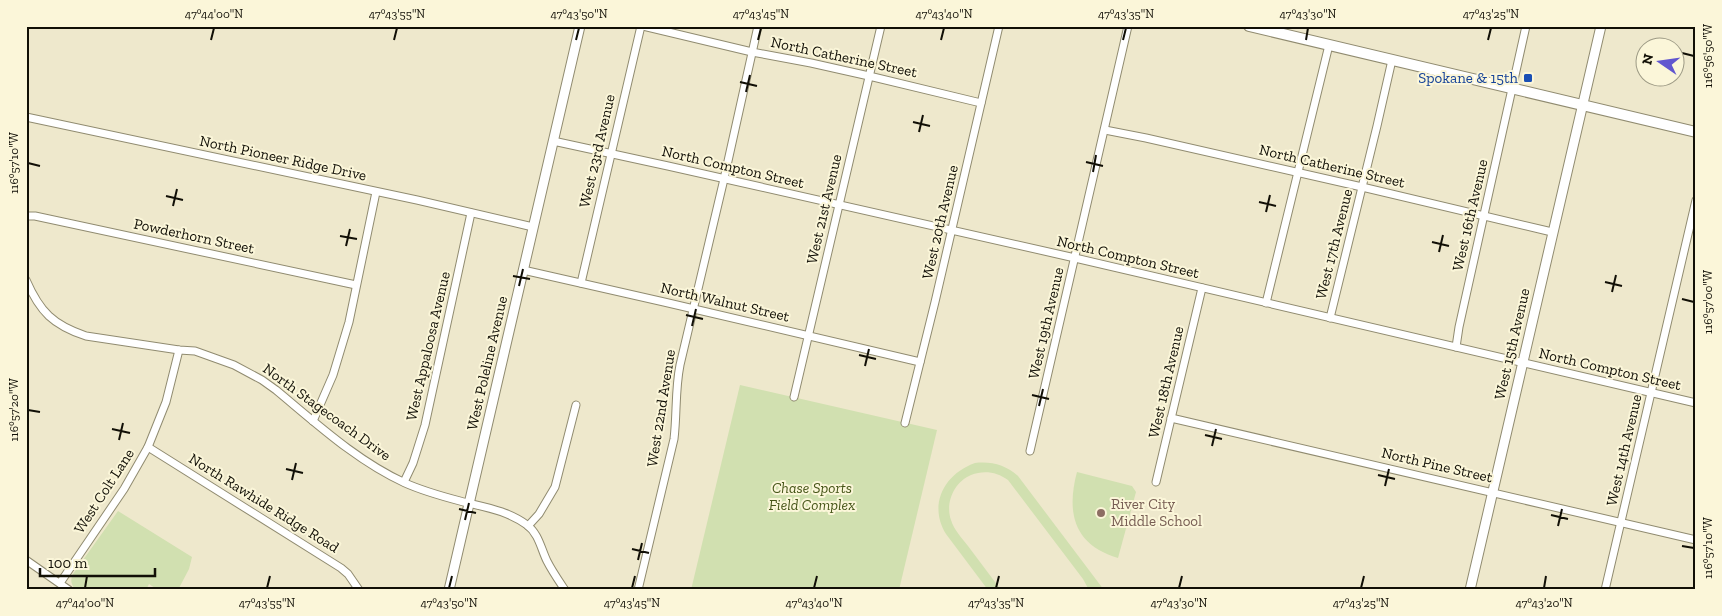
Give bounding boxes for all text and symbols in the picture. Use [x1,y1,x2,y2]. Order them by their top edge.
text: 47°44'00"N [185,7,243,21]
text: 47°43'55"N [369,7,425,21]
text: 47°43'50"N [550,7,608,21]
text: 47°43'45"N [733,7,789,21]
text: 47°43'40"N [915,7,973,21]
text: 47°43'35"N [1098,7,1154,21]
text: 47°43'30"N [1280,7,1337,21]
text: 47°43'25"N [1463,7,1519,21]
text: 116°56'50"W [1701,23,1715,88]
street label: North Catherine Street [769,33,919,81]
north arrow [1634,38,1684,88]
text: N [1638,52,1657,66]
place label: Spokane & 15th [1418,69,1519,87]
marker: Spokane & 15th [1522,72,1534,84]
street label: West 23rd Avenue [575,92,619,210]
text: 116°57'10"W [7,131,21,194]
street label: North Pioneer Ridge Drive [198,131,368,185]
street label: North Catherine Street [1257,140,1407,192]
street label: North Compton Street [660,142,806,192]
street label: West 21st Avenue [803,152,845,266]
street label: West 16th Avenue [1448,157,1492,273]
street label: West 20th Avenue [918,163,962,281]
street label: West 17th Avenue [1312,187,1356,301]
street label: Powderhorn Street [132,214,256,258]
street label: North Compton Street [1055,232,1201,282]
street label: West 19th Avenue [1024,265,1068,381]
text: 116°57'00"W [1701,269,1715,334]
street label: West Appaloosa Avenue [402,270,454,422]
street label: North Walnut Street [659,278,792,326]
street label: West 15th Avenue [1490,287,1534,401]
street label: West Poleline Avenue [463,294,511,432]
street label: West 18th Avenue [1144,324,1188,440]
street label: North Compton Street [1537,344,1683,394]
street label: West 22nd Avenue [643,348,679,468]
street label: North Stagecoach Drive [259,360,395,464]
text: 116°57'20"W [7,378,21,442]
street label: West 14th Avenue [1602,392,1646,508]
street label: North Pine Street [1380,443,1495,487]
street label: West Colt Lane [70,445,138,537]
street label: North Rawhide Ridge Road [186,449,343,557]
park label: Chase Sports Field Complex [769,479,855,514]
place label: River City Middle School [1111,495,1202,530]
marker: River City Middle School [1095,507,1107,519]
text: 116°57'10"W [1701,516,1715,579]
scale bar [40,546,155,578]
text: 100 m [48,554,87,572]
text: 47°44'00"N [56,596,114,610]
text: 47°43'55"N [239,596,295,610]
text: 47°43'50"N [420,596,478,610]
text: 47°43'45"N [604,596,660,610]
text: 47°43'40"N [785,596,843,610]
text: 47°43'35"N [968,596,1024,610]
text: 47°43'30"N [1151,596,1208,610]
text: 47°43'25"N [1333,596,1389,610]
text: 47°43'20"N [1515,596,1573,610]

